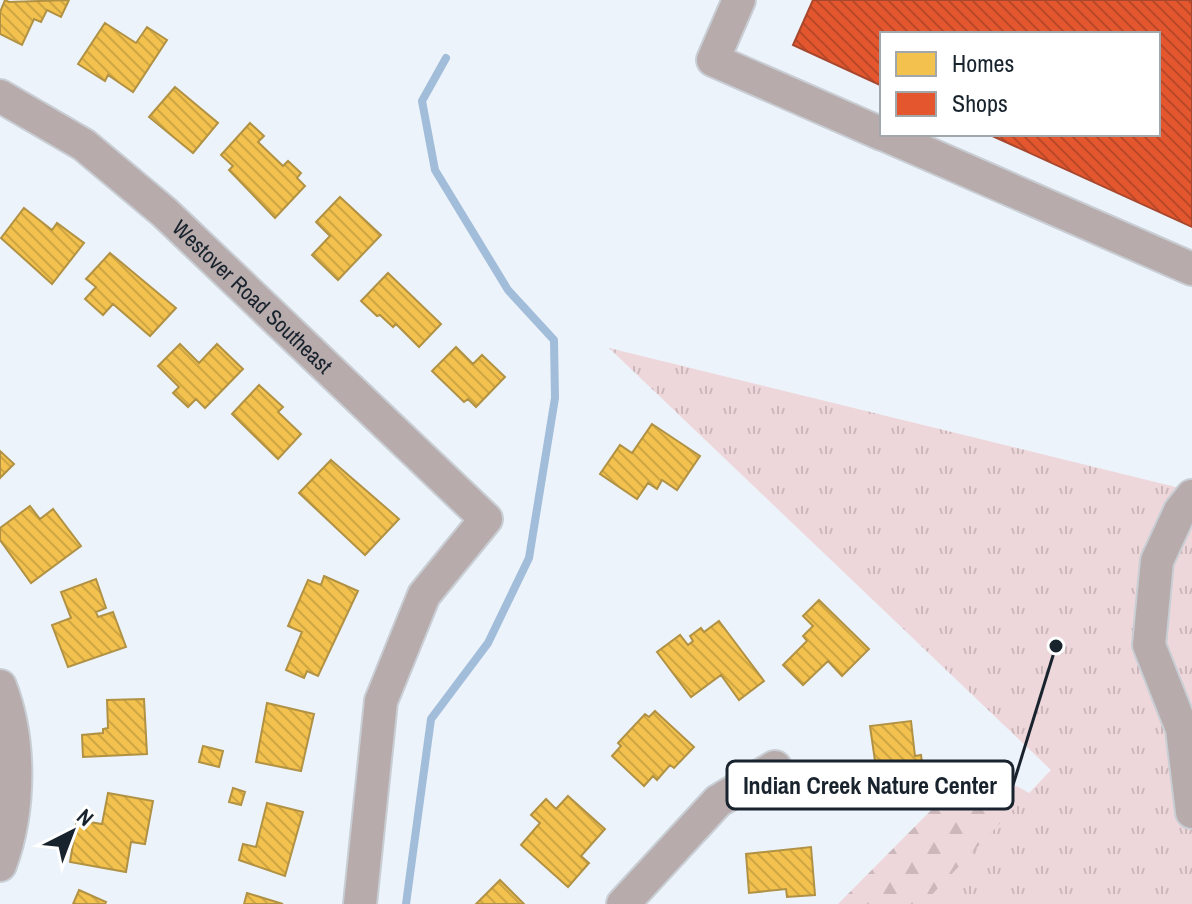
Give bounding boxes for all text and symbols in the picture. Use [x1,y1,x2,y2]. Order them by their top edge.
legend [880,32,1160,136]
text: Homes [952,47,1014,79]
text: Shops [952,87,1008,119]
street label: Westover Road Southeast [166,213,339,380]
callout: Indian Creek Nature Center [727,761,1013,809]
text: Indian Creek Nature Center [743,769,997,801]
north arrow [32,792,112,872]
text: N [71,802,100,833]

